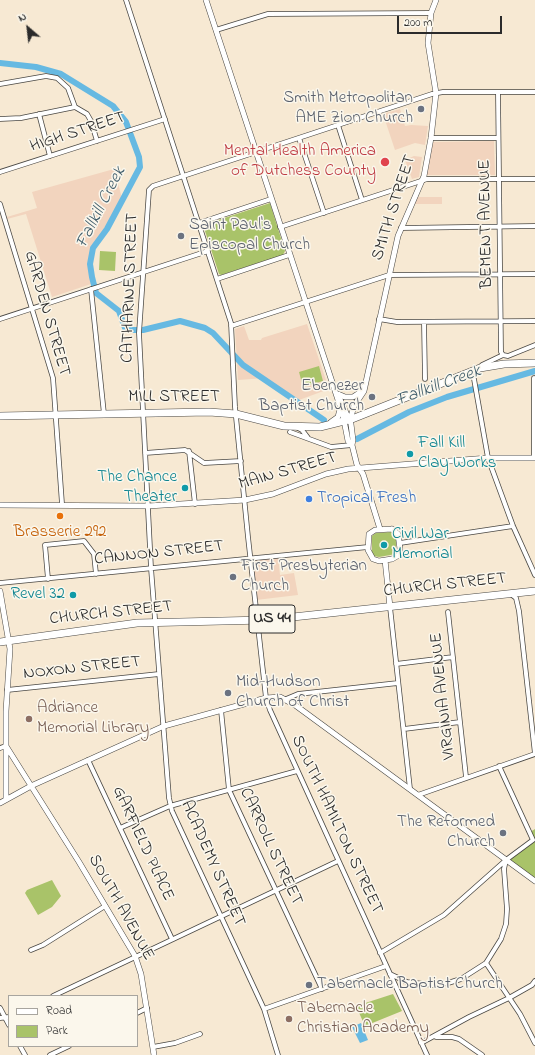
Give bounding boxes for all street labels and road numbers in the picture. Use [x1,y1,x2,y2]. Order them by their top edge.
street label: HIGH STREET [28,108,128,158]
street label: SMITH STREET [368,153,422,263]
street label: BEMENT AVENUE [476,159,498,289]
street label: CATHARINE STREET [118,213,144,363]
street label: GARDEN STREET [18,249,74,379]
street label: MILL STREET [128,388,220,408]
street label: MAIN STREET [237,448,339,496]
street label: CANNON STREET [93,537,225,571]
street label: CHURCH STREET [383,569,507,603]
street label: CHURCH STREET [49,597,173,631]
road number: US 44 [249,605,295,633]
street label: VIRGINIA AVENUE [427,631,461,761]
street label: NOXON STREET [22,653,142,685]
street label: SOUTH HAMILTON STREET [286,732,386,918]
street label: GARFIELD PLACE [107,783,177,905]
street label: CARROLL STREET [234,785,306,909]
street label: ACADEMY STREET [175,798,249,930]
street label: SOUTH AVENUE [82,851,158,965]

